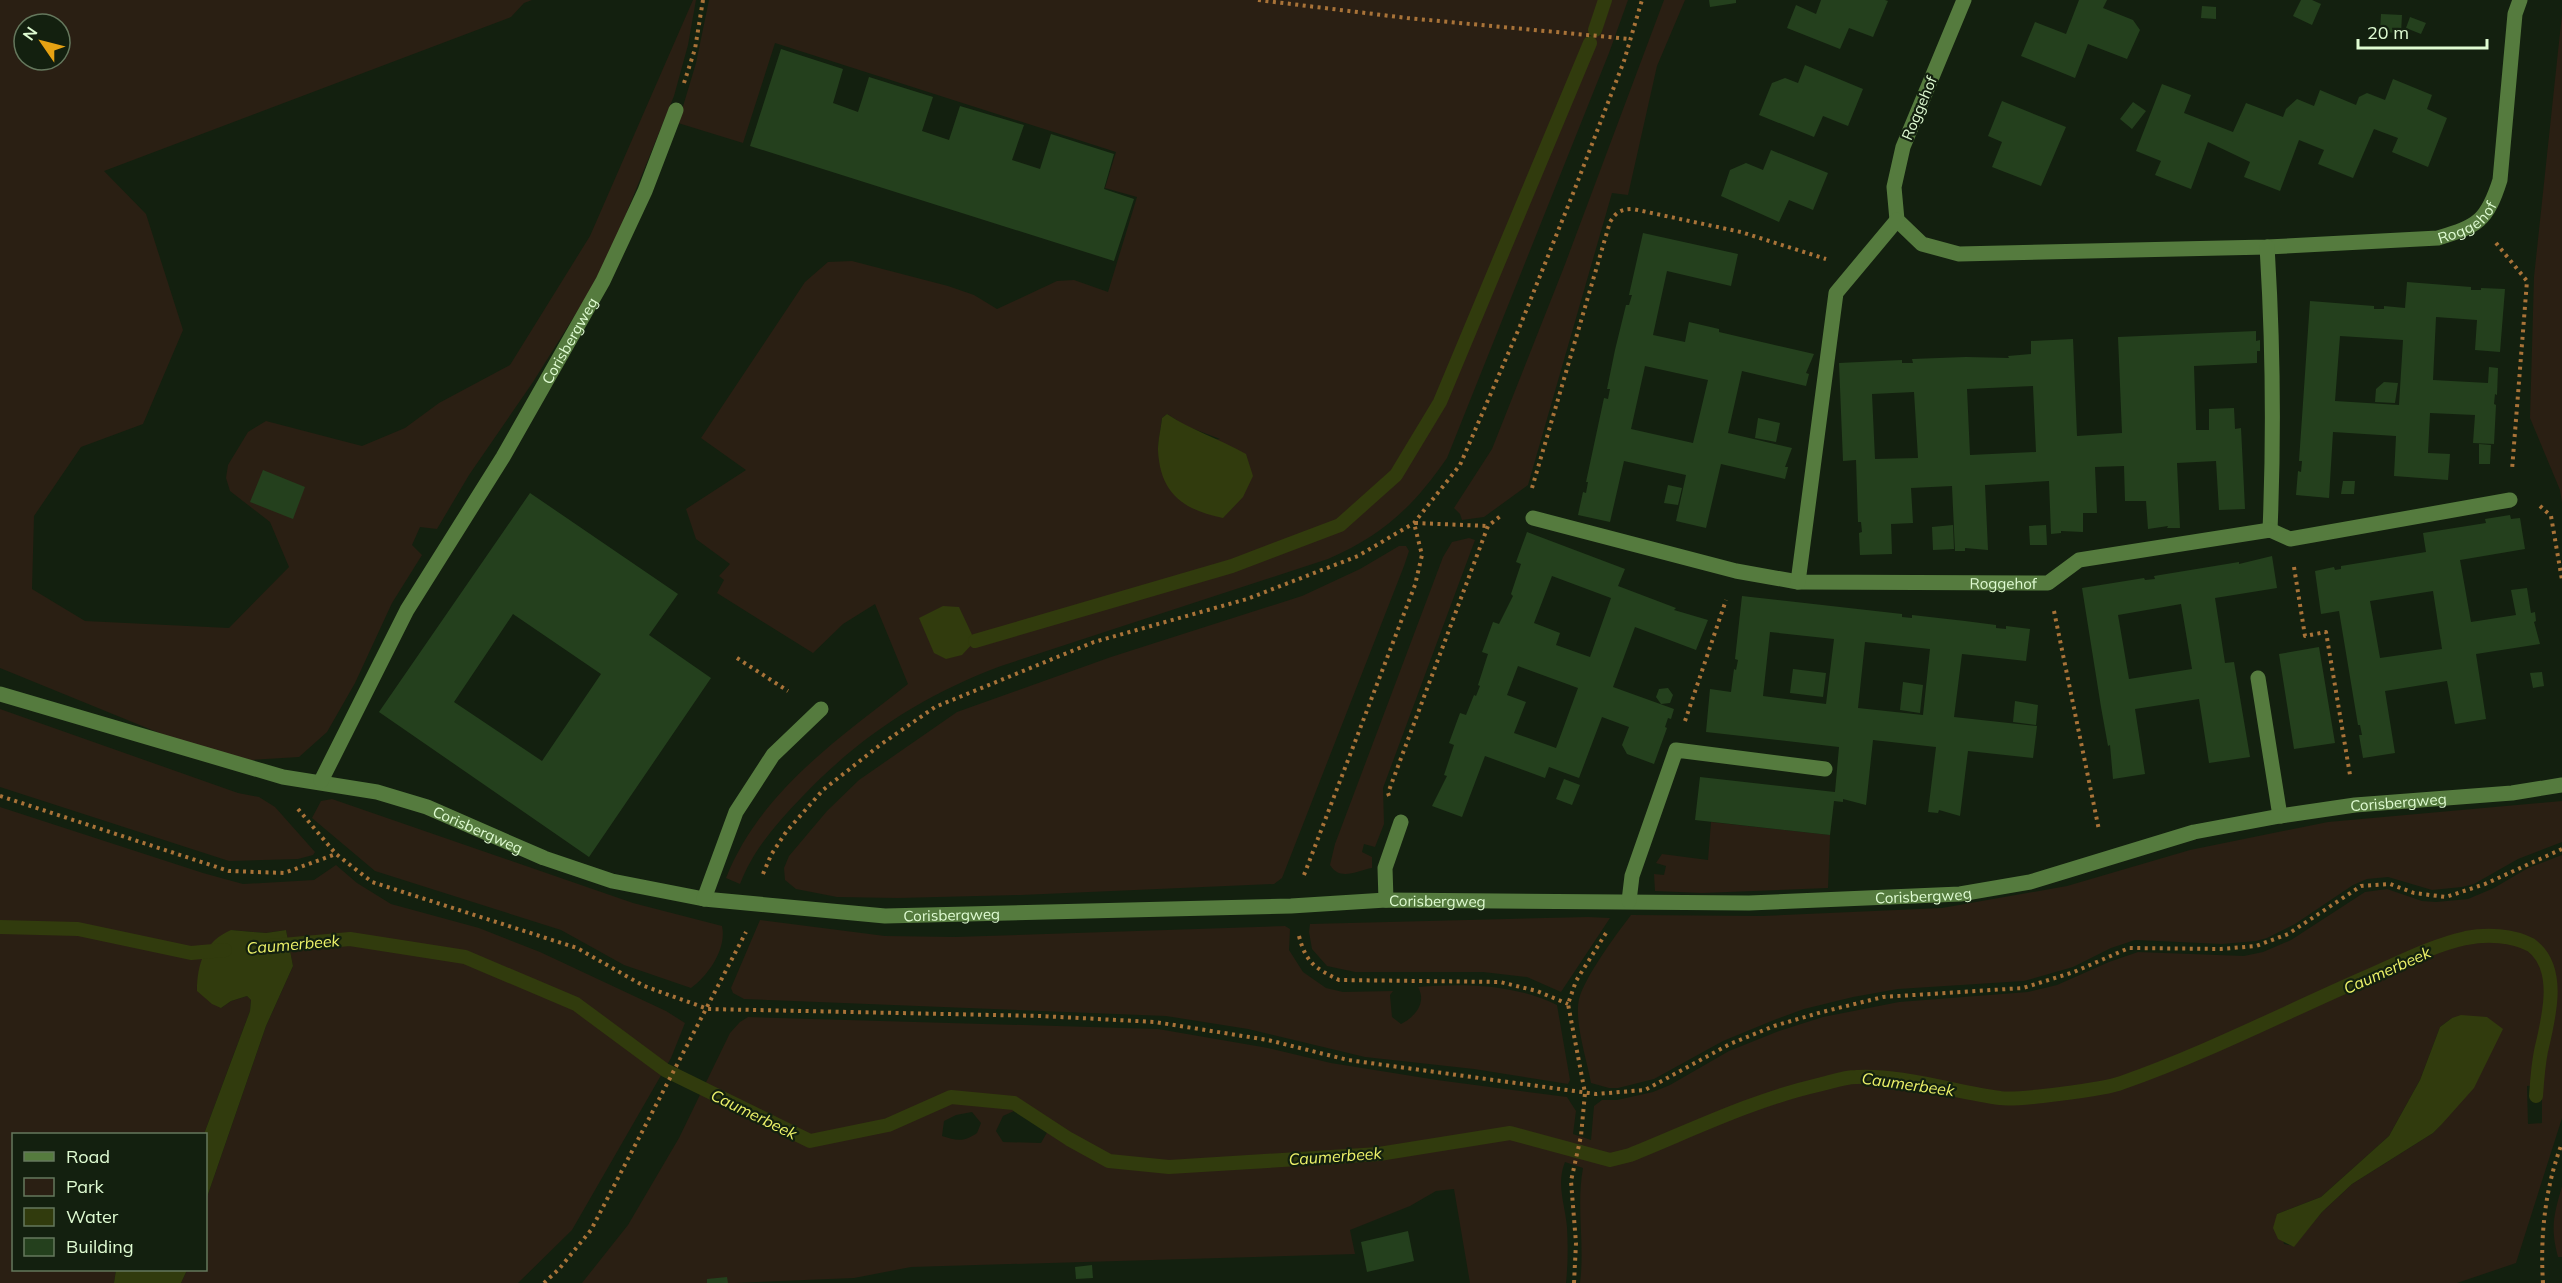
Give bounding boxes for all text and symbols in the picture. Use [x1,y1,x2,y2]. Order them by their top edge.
north arrow [12,12,72,72]
scale bar [2358,12,2487,50]
text: 20 m [2367,21,2409,44]
text: N [18,23,41,44]
street label: Roggehof [1897,72,1941,143]
street label: Roggehof [2435,197,2501,247]
street label: Corisbergweg [537,294,601,387]
street label: Roggehof [1969,573,2038,592]
street label: Corisbergweg [2349,789,2447,815]
street label: Corisbergweg [430,801,526,857]
street label: Corisbergweg [1875,883,1973,907]
street label: Corisbergweg [1389,891,1486,910]
street label: Corisbergweg [903,904,1000,925]
water label: Caumerbeek [246,930,341,958]
water label: Caumerbeek [2340,942,2434,998]
water label: Caumerbeek [1860,1068,1956,1101]
water label: Caumerbeek [708,1085,801,1144]
legend [12,1133,207,1271]
water label: Caumerbeek [1288,1143,1383,1169]
text: Road [66,1145,110,1168]
text: Park [66,1175,105,1198]
text: Water [66,1205,119,1228]
text: Building [66,1235,134,1258]

